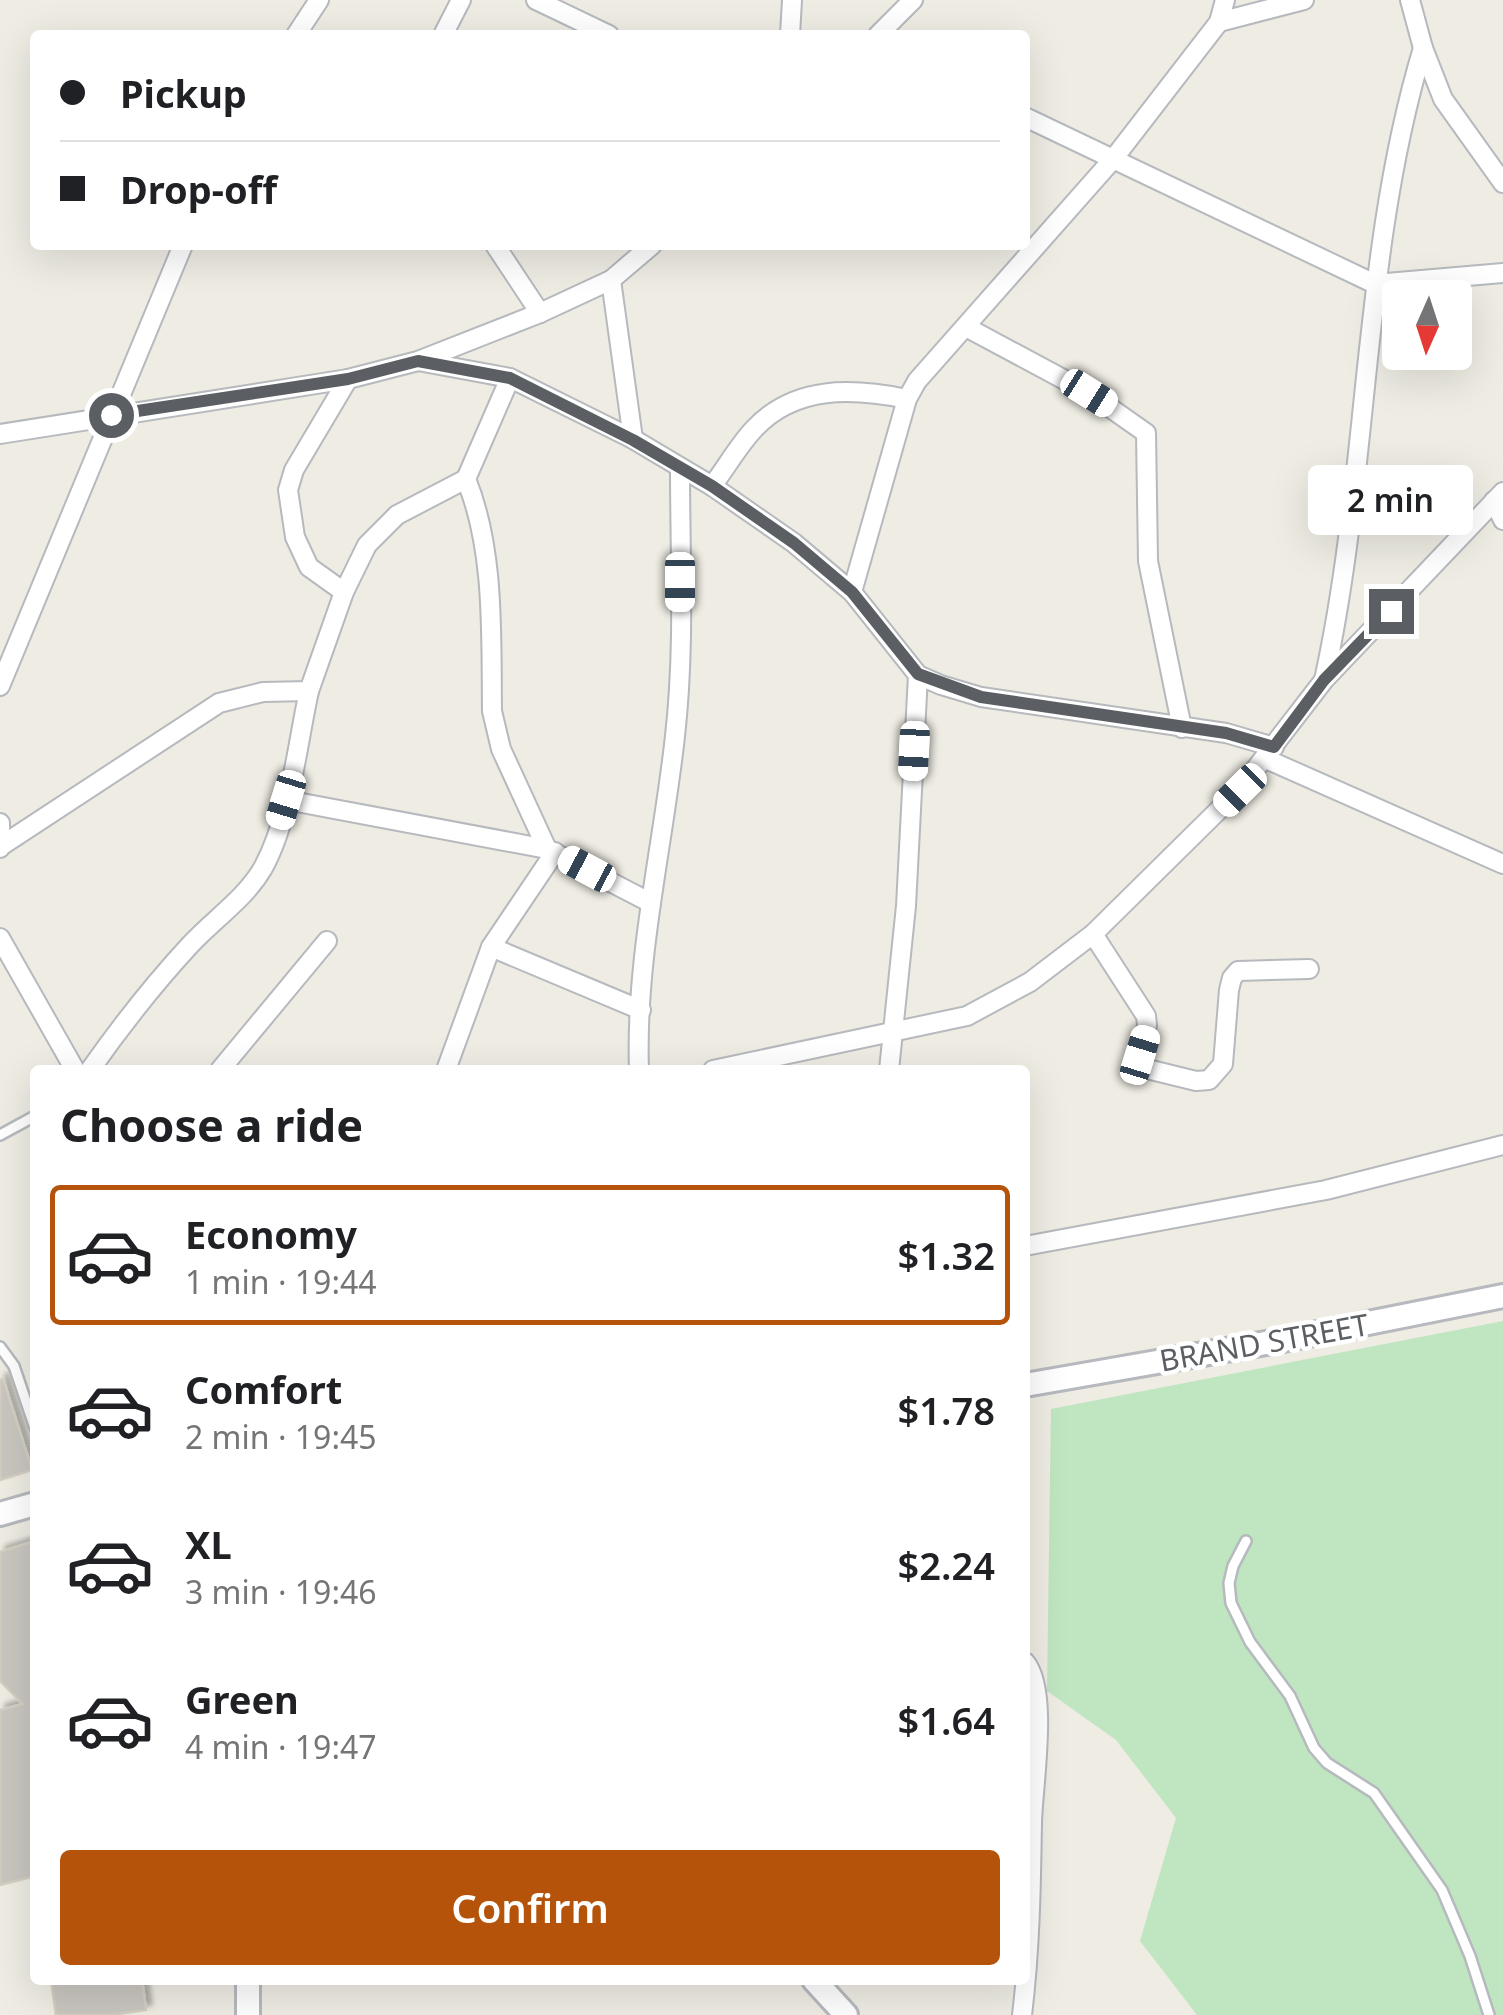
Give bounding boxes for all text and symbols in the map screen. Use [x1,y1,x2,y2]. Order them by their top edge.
text: Pickup [120,67,247,119]
text: Drop-off [120,163,277,215]
north arrow [1382,280,1472,370]
map controls [1382,280,1472,370]
car [1056,364,1122,422]
route start [89,393,134,438]
callout: 2 min [1308,466,1474,536]
text: 2 min [1347,478,1434,521]
car [665,552,695,612]
route end [1369,589,1414,634]
car [897,720,931,782]
car [1208,758,1272,822]
car [263,767,309,833]
car [553,842,621,896]
car [1117,1022,1163,1088]
text: Choose a ride [60,1094,363,1155]
text: Economy [185,1208,357,1260]
icon: car [65,1210,155,1300]
text: $1.32 [898,1229,995,1281]
text: 1 min · 19:44 [185,1260,377,1303]
street label: BRAND STREET [1156,1303,1372,1381]
text: Comfort [185,1363,342,1415]
icon: car [65,1365,155,1455]
text: $1.78 [898,1384,995,1436]
text: 2 min · 19:45 [185,1415,377,1458]
text: XL [185,1518,232,1570]
icon: car [65,1520,155,1610]
text: $2.24 [898,1539,995,1591]
text: 3 min · 19:46 [185,1570,377,1613]
text: Green [185,1673,299,1725]
icon: car [65,1675,155,1765]
text: $1.64 [898,1694,995,1746]
text: 4 min · 19:47 [185,1725,377,1768]
button: Confirm [60,1850,1000,1965]

